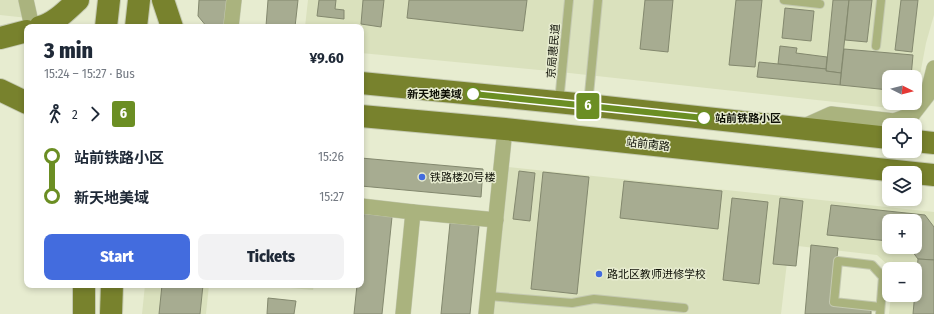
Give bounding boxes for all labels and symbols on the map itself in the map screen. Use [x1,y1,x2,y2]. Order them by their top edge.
street label: 京局惠民道 [545,23,562,79]
north arrow [882,70,922,110]
marker: 新天地美域 [465,86,481,102]
place label: 新天地美域 [407,88,462,101]
line badge: 6 [575,93,601,119]
marker: 站前铁路小区 [696,110,712,126]
place label: 站前铁路小区 [715,112,781,125]
street label: 站前南路 [625,136,671,153]
place label: 铁路楼20号楼 [430,171,496,184]
marker: 铁路楼20号楼 [417,172,427,182]
place label: 路北区教师进修学校 [607,268,706,281]
marker: 路北区教师进修学校 [594,269,604,279]

